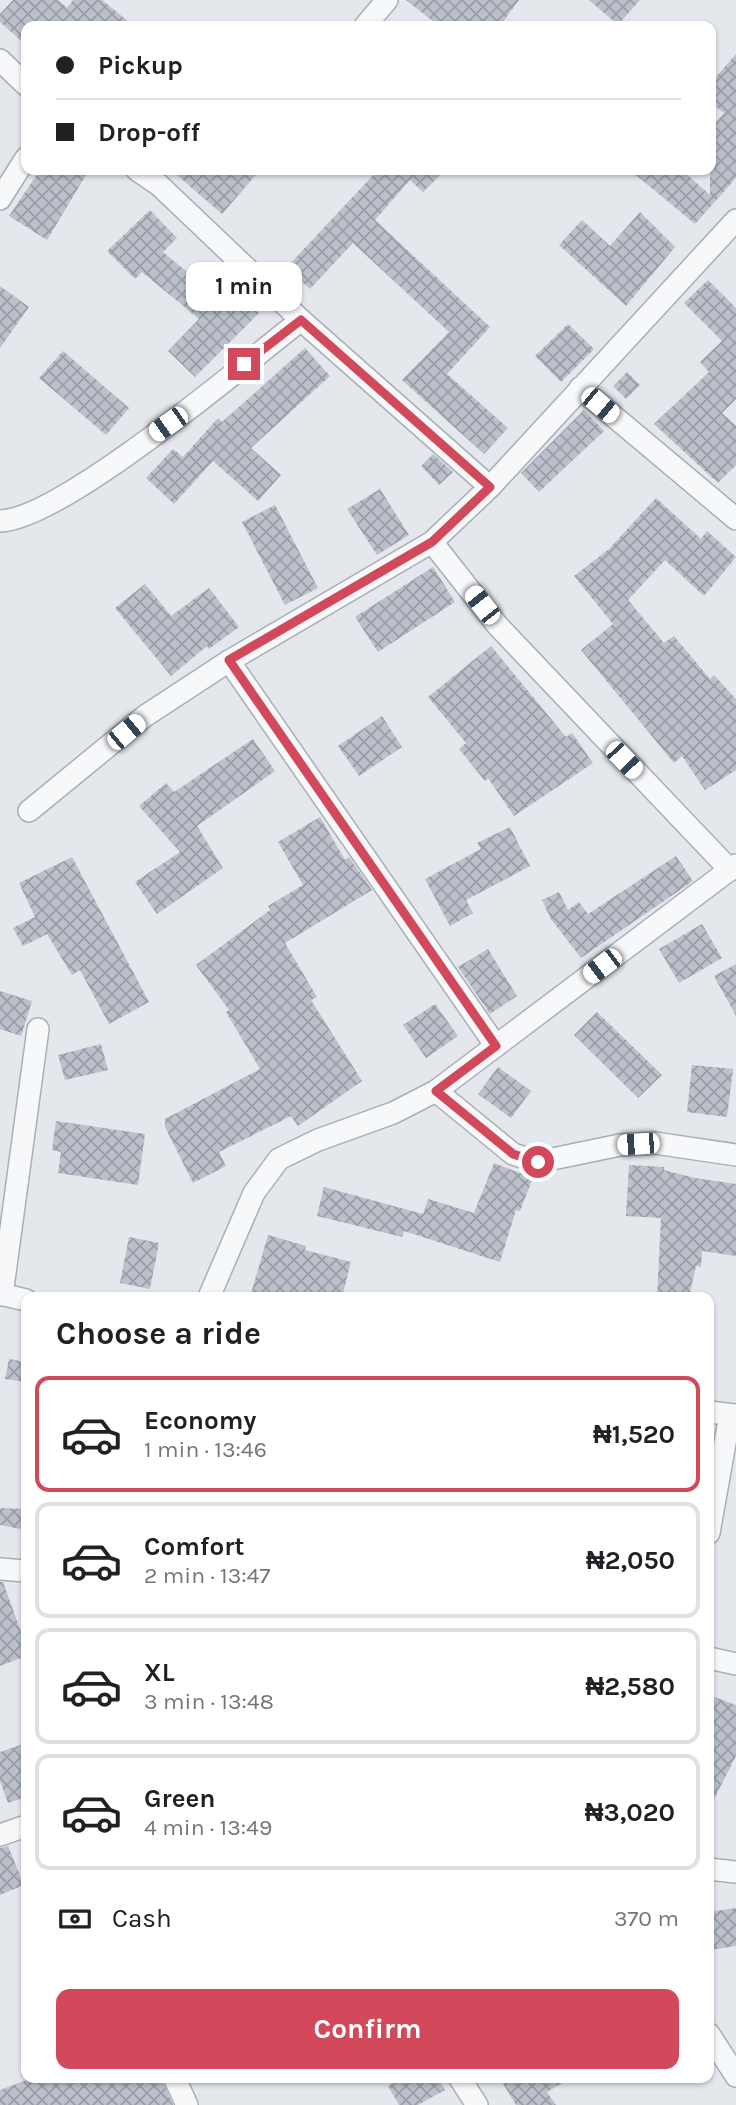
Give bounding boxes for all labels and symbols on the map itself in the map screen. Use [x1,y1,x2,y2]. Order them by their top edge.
callout: 1 min [186,262,302,312]
route end [228,348,260,380]
car [578,383,623,427]
car [145,403,192,445]
car [461,582,504,628]
car [104,710,149,754]
car [602,738,647,782]
car [579,945,626,987]
car [617,1132,660,1156]
route start [522,1146,554,1178]

